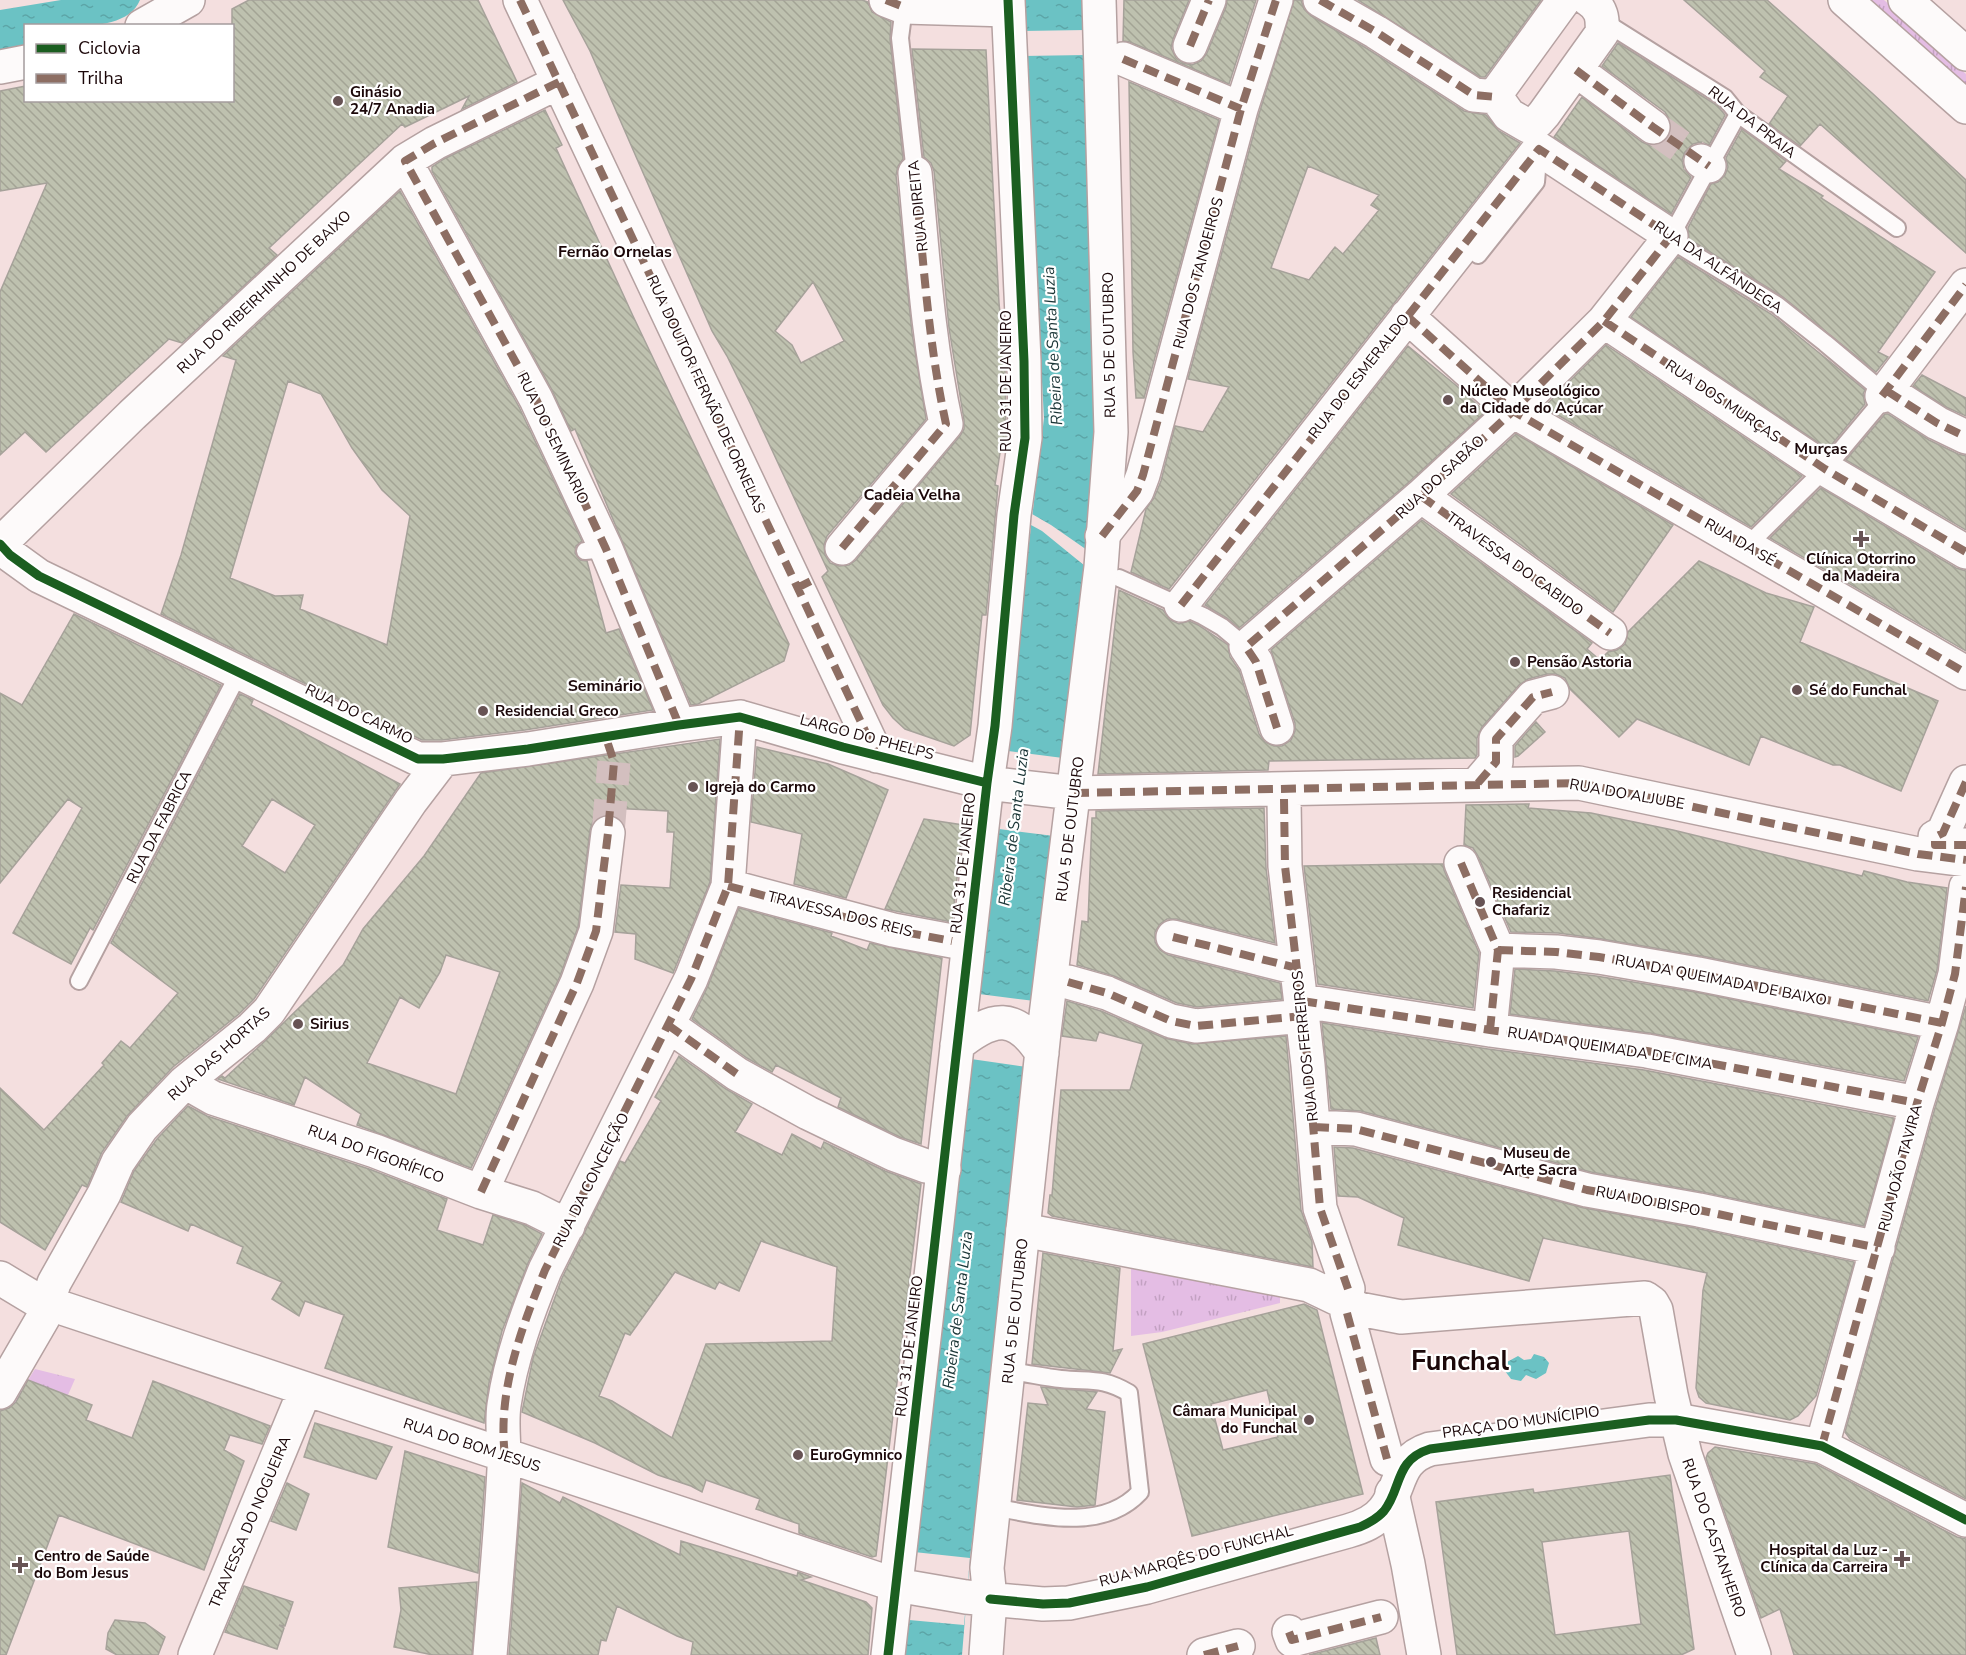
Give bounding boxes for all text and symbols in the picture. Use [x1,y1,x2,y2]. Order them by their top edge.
legend [24,24,234,102]
text: Ciclovia [78,36,141,60]
text: Trilha [78,66,123,90]
street label: RUA DA PRAIA [1704,81,1800,163]
place label: Ginásio 24/7 Anadia [350,82,435,119]
marker: Ginásio 24/7 Anadia [331,94,345,108]
street label: RUA DIREITA [903,159,933,253]
street label: RUA DOS TANOEIROS [1168,195,1228,351]
street label: RUA DO RIBEIRHINHO DE BAIXO [173,206,355,378]
street label: RUA DA ALFÂNDEGA [1650,216,1786,318]
district label: Fernão Ornelas [558,241,672,263]
water label: Ribeira de Santa Luzia [1038,266,1068,426]
street label: RUA DOUTOR FERNÃO DE ORNELAS [642,272,770,516]
street label: RUA 5 DE OUTUBRO [1098,272,1120,418]
street label: RUA 31 DE JANEIRO [996,310,1016,452]
street label: RUA DO ESMERALDO [1304,310,1414,442]
street label: RUA DOS MURÇAS [1661,355,1785,447]
street label: RUA DO SEMINARIO [512,369,594,507]
place label: Núcleo Museológico da Cidade do Açúcar [1460,381,1603,418]
marker: Núcleo Museológico da Cidade do Açúcar [1441,393,1455,407]
street label: RUA DO SABÃO [1391,431,1489,523]
district label: Murças [1794,438,1848,460]
district label: Cadeia Velha [863,484,961,506]
street label: TRAVESSA DO CABIDO [1442,507,1588,621]
street label: RUA DA SÉ [1701,513,1779,571]
marker: Clínica Otorrino da Madeira [1852,530,1870,548]
place label: Clínica Otorrino da Madeira [1806,549,1916,586]
place label: Pensão Astoria [1527,652,1632,672]
marker: Pensão Astoria [1508,655,1522,669]
district label: Seminário [568,675,642,697]
street label: RUA DO CARMO [302,679,416,749]
place label: Sé do Funchal [1809,680,1907,700]
marker: Sé do Funchal [1790,683,1804,697]
place label: Residencial Greco [495,701,619,721]
marker: Residencial Greco [476,704,490,718]
street label: LARGO DO PHELPS [798,709,936,765]
water label: Ribeira de Santa Luzia [993,747,1035,907]
street label: RUA 5 DE OUTUBRO [1051,755,1089,903]
street label: RUA DA FABRICA [122,767,196,887]
street label: RUA DO ALJUBE [1568,774,1686,814]
place label: Igreja do Carmo [705,777,816,797]
marker: Igreja do Carmo [686,780,700,794]
street label: RUA 31 DE JANEIRO [946,791,980,935]
place label: Residencial Chafariz [1492,883,1571,920]
street label: TRAVESSA DOS REIS [765,886,915,942]
marker: Residencial Chafariz [1473,895,1487,909]
street label: RUA DA QUEIMADA DE BAIXO [1613,950,1829,1010]
street label: RUA DOS FERREIROS [1287,970,1323,1122]
street label: RUA DAS HORTAS [164,1003,274,1105]
place label: Sirius [310,1014,349,1034]
marker: Sirius [291,1017,305,1031]
street label: RUA DA QUEIMADA DE CIMA [1506,1022,1714,1074]
street label: RUA JOÃO TAVIRA [1873,1102,1927,1234]
street label: RUA DA CONCEIÇÃO [548,1109,634,1251]
street label: RUA DO FIGORÍFICO [305,1120,447,1188]
place label: Museu de Arte Sacra [1503,1143,1577,1180]
marker: Museu de Arte Sacra [1484,1155,1498,1169]
street label: RUA DO BISPO [1594,1181,1702,1221]
water label: Ribeira de Santa Luzia [937,1230,979,1390]
street label: RUA 5 DE OUTUBRO [997,1237,1033,1385]
street label: RUA 31 DE JANEIRO [890,1274,928,1418]
district label: Funchal [1411,1343,1509,1380]
place label: Câmara Municipal do Funchal [1172,1401,1297,1438]
street label: PRAÇA DO MUNÍCIPIO [1441,1401,1601,1443]
street label: RUA DO BOM JESUS [401,1413,543,1477]
marker: Câmara Municipal do Funchal [1302,1413,1316,1427]
street label: TRAVESSA DO NOGUEIRA [205,1433,295,1611]
place label: EuroGymnico [810,1445,903,1465]
marker: EuroGymnico [791,1448,805,1462]
street label: RUA DO CASTANHEIRO [1677,1456,1751,1620]
street label: RUA MARQÊS DO FUNCHAL [1097,1520,1295,1592]
place label: Hospital da Luz - Clínica da Carreira [1760,1540,1888,1577]
place label: Centro de Saúde do Bom Jesus [34,1546,149,1583]
marker: Hospital da Luz - Clínica da Carreira [1893,1550,1911,1568]
marker: Centro de Saúde do Bom Jesus [11,1556,29,1574]

